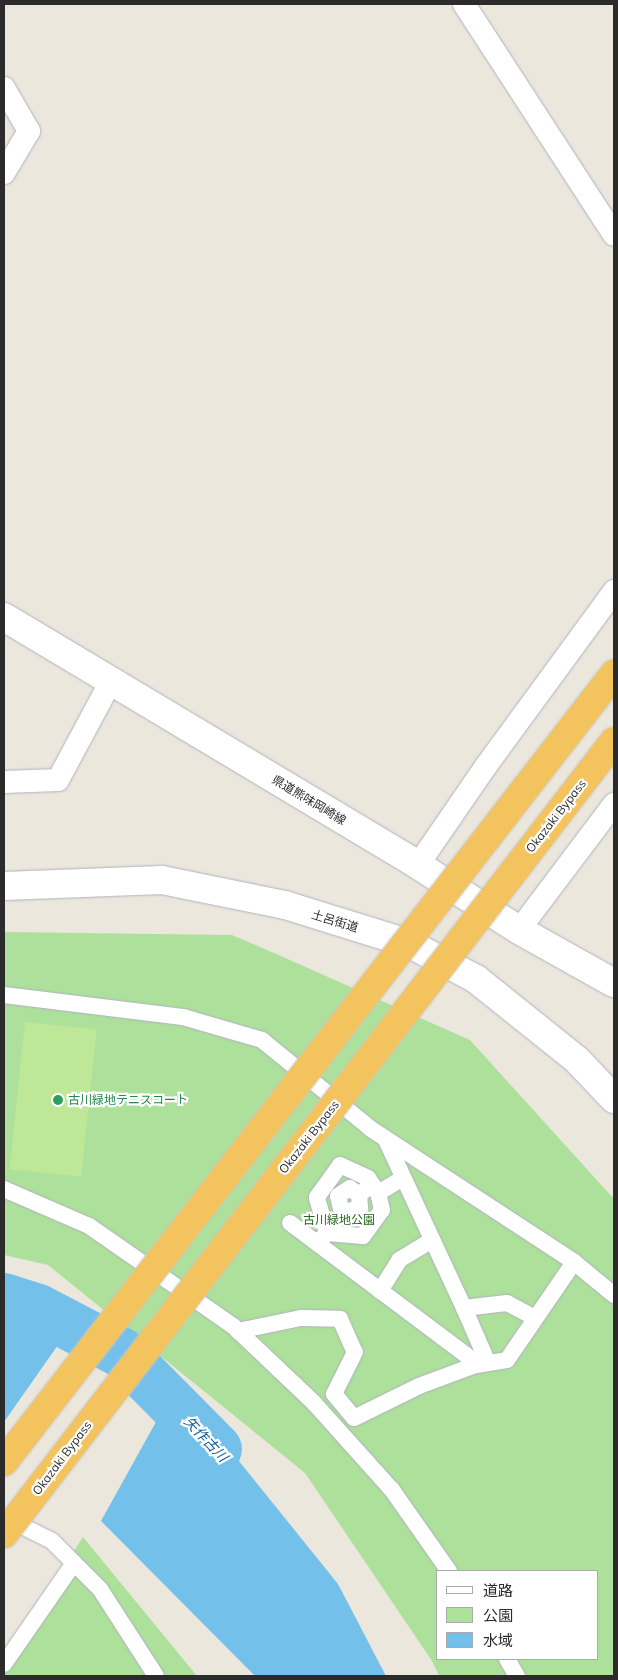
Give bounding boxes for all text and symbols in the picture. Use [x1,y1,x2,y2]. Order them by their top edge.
street label: 県道熊味岡崎線 [269,772,349,828]
street label: Okazaki Bypass [523,777,589,855]
street label: 土呂街道 [310,907,360,935]
place label: 古川緑地テニスコート [68,1093,188,1107]
marker: 古川緑地テニスコート [52,1094,64,1106]
street label: Okazaki Bypass [276,1098,342,1176]
park label: 古川緑地公園 [303,1213,375,1227]
water label: 矢作古川 [181,1413,231,1465]
street label: Okazaki Bypass [29,1418,95,1498]
legend [436,1570,598,1660]
text: 道路 [483,1581,513,1600]
text: 公園 [483,1606,513,1625]
text: 水域 [483,1631,513,1650]

